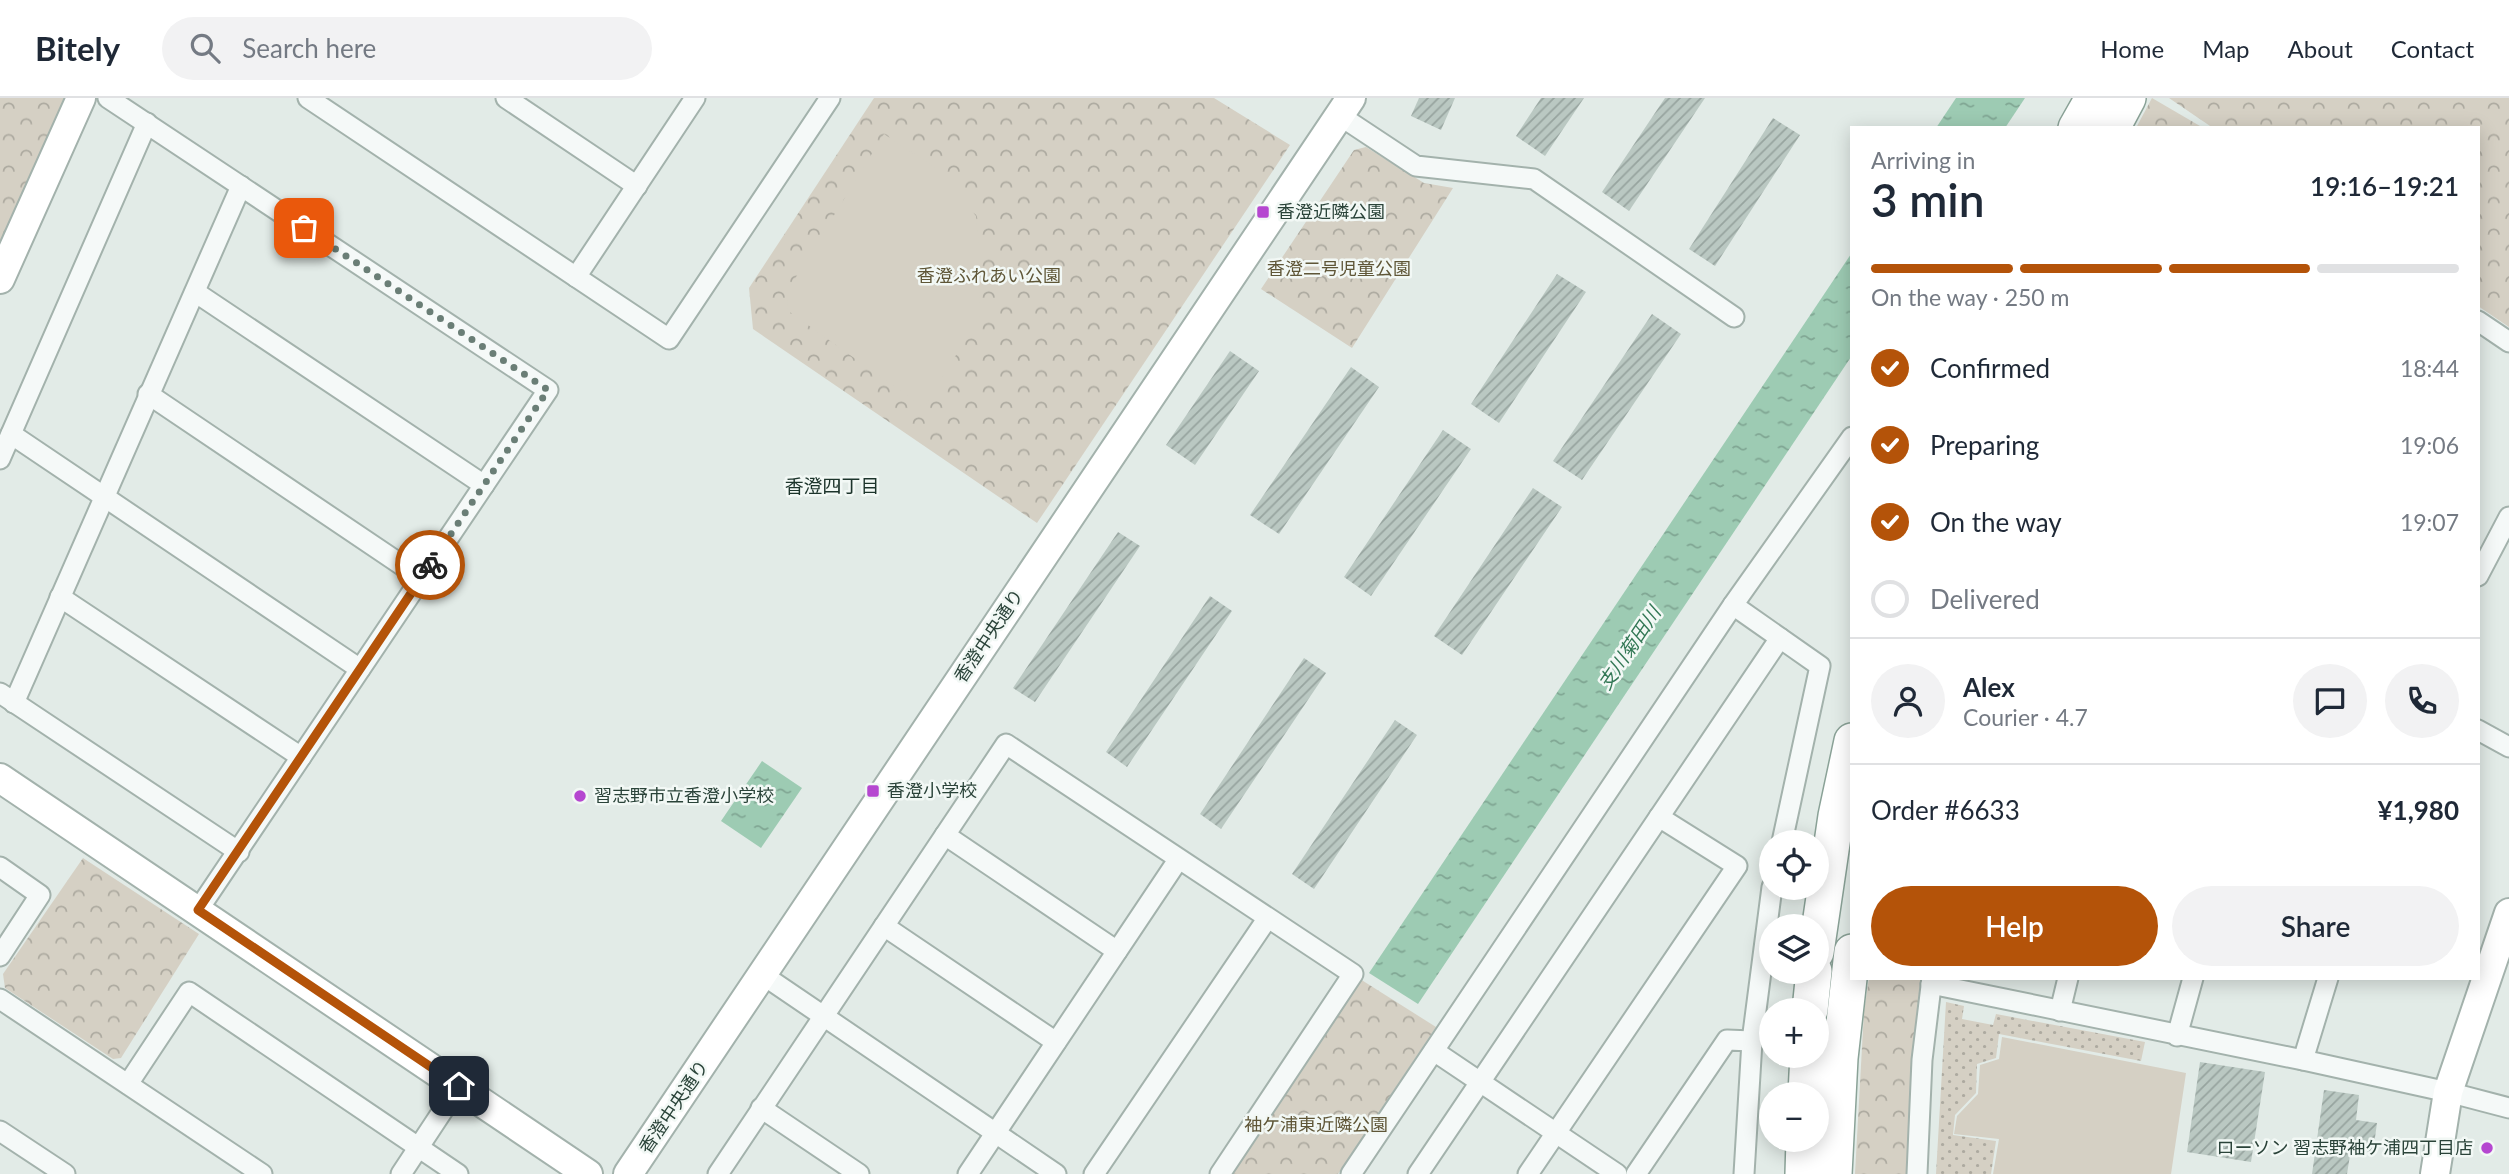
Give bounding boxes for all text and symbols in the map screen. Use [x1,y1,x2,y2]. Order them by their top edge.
search box [162,17,652,80]
text: Bitely [35,28,120,68]
icon: search [186,29,224,67]
text: Search here [242,32,376,64]
text: Home [2100,34,2164,63]
text: Map [2202,34,2250,63]
text: About [2288,34,2353,63]
text: Contact [2391,34,2474,63]
text: Arriving in [1871,146,1975,174]
text: 19:16–19:21 [2310,170,2459,202]
text: 3 min [1871,172,1985,227]
pin [274,198,334,258]
place label: 香澄近隣公園 [1277,200,1385,222]
marker: 香澄近隣公園 [1255,204,1271,220]
icon: bag [285,209,323,247]
park label: 香澄二号児童公園 [1267,257,1411,279]
park label: 香澄ふれあい公園 [917,264,1061,286]
text: On the way · 250 m [1871,283,2070,311]
icon: check [1871,349,1909,387]
text: Confirmed [1930,352,2050,384]
text: 18:44 [2400,354,2459,382]
icon: check [1871,426,1909,464]
text: Preparing [1930,429,2039,461]
text: 19:06 [2400,431,2459,459]
district label: 香澄四丁目 [784,474,880,497]
icon: check [1871,503,1909,541]
text: On the way [1930,506,2062,538]
text: 19:07 [2400,508,2459,536]
courier [395,530,465,600]
icon: bike [411,546,449,584]
text: Delivered [1930,583,2040,615]
street label: 香澄中央通り [949,585,1027,686]
water label: 支川菊田川 [1592,600,1666,694]
button: person [1871,664,1945,738]
button: chat [2293,664,2367,738]
button: phone [2385,664,2459,738]
text: Alex [1963,671,2015,703]
text: Courier · 4.7 [1963,703,2088,731]
place label: 香澄小学校 [887,779,977,801]
marker: 香澄小学校 [865,783,881,799]
place label: 習志野市立香澄小学校 [594,784,774,806]
marker: 習志野市立香澄小学校 [572,788,588,804]
text: Order #6633 [1871,794,2020,826]
text: ¥1,980 [2378,794,2459,826]
map controls [1759,830,1829,1152]
button: locate [1759,830,1829,900]
button: Help [1871,886,2158,966]
button: Share [2172,886,2459,966]
button: layers [1759,914,1829,984]
button: + [1759,998,1829,1068]
pin [429,1056,489,1116]
street label: 香澄中央通り [634,1056,712,1157]
icon: home [440,1067,478,1105]
button: − [1759,1082,1829,1152]
park label: 袖ケ浦東近隣公園 [1244,1113,1388,1135]
place label: ローソン 習志野袖ケ浦四丁目店 [2216,1136,2473,1158]
marker: ローソン 習志野袖ケ浦四丁目店 [2479,1140,2495,1156]

